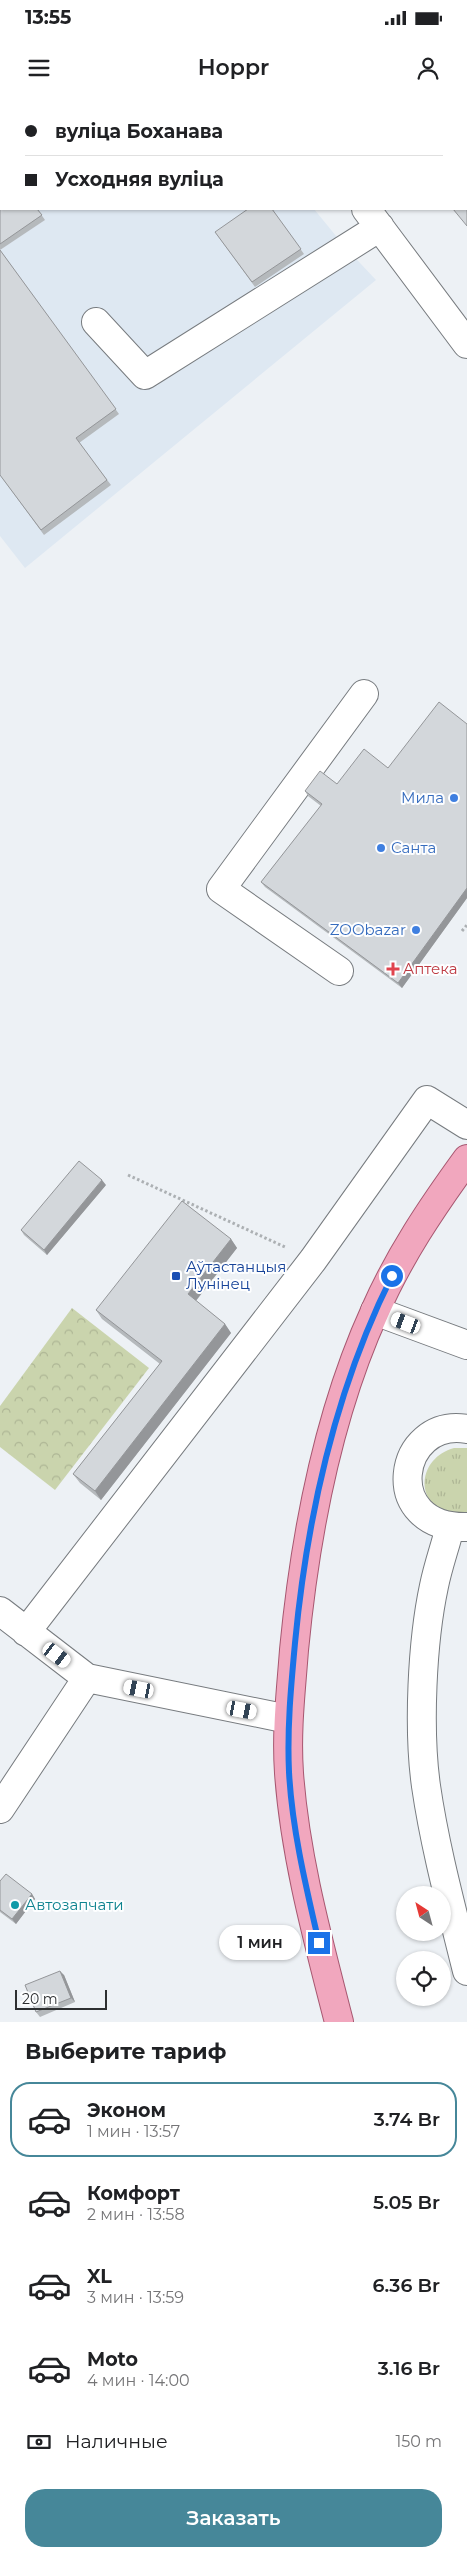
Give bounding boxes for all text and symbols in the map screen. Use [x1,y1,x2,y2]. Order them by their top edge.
text: 13:55 [25,6,71,29]
icon: menu [25,54,53,82]
text: Hoppr [198,54,269,81]
icon: person [414,54,442,82]
text: вуліца Боханава [55,120,223,143]
text: Усходняя вуліца [55,168,224,191]
place label: Мила [401,788,444,807]
marker: Мила [448,792,460,804]
place label: Санта [391,838,436,857]
marker: Санта [375,842,387,854]
place label: ZOObazar [330,920,406,939]
marker: ZOObazar [410,924,422,936]
place label: Аптека [403,959,458,978]
marker: Аптека [387,963,399,975]
place label: Аўтастанцыя Лунінец [186,1257,286,1293]
route start [381,1265,403,1287]
marker: Аўтастанцыя Лунінец [170,1270,182,1282]
car [389,1311,422,1335]
car [40,1640,73,1670]
car [122,1679,155,1699]
car [225,1700,258,1720]
north arrow [396,1886,451,1941]
map controls [396,1886,451,2006]
place label: Автозапчати [25,1895,124,1914]
marker: Автозапчати [9,1899,21,1911]
callout: 1 мин [219,1926,302,1960]
route end [308,1932,330,1954]
text: 1 мин [237,1933,283,1952]
button: locate [396,1951,451,2006]
scale bar [15,1987,108,2010]
text: 20 m [22,1990,58,2008]
text: Выберите тариф [25,2038,226,2065]
icon: car [27,2097,72,2142]
text: Эконом [87,2099,166,2122]
text: 3.74 Br [374,2108,440,2131]
text: 1 мин · 13:57 [87,2122,180,2141]
icon: car [27,2180,72,2225]
text: Комфорт [87,2182,180,2205]
text: 5.05 Br [373,2191,440,2214]
text: 2 мин · 13:58 [87,2205,185,2224]
icon: car [27,2263,72,2308]
text: XL [87,2265,112,2288]
text: 6.36 Br [372,2274,440,2297]
text: 3 мин · 13:59 [87,2288,184,2307]
icon: car [27,2346,72,2391]
text: Moto [87,2348,138,2371]
text: 3.16 Br [378,2357,440,2380]
text: 4 мин · 14:00 [87,2371,190,2390]
icon: cash [25,2428,53,2456]
text: Наличные [65,2430,168,2453]
text: 150 m [395,2432,442,2451]
button: Заказать [25,2489,442,2547]

